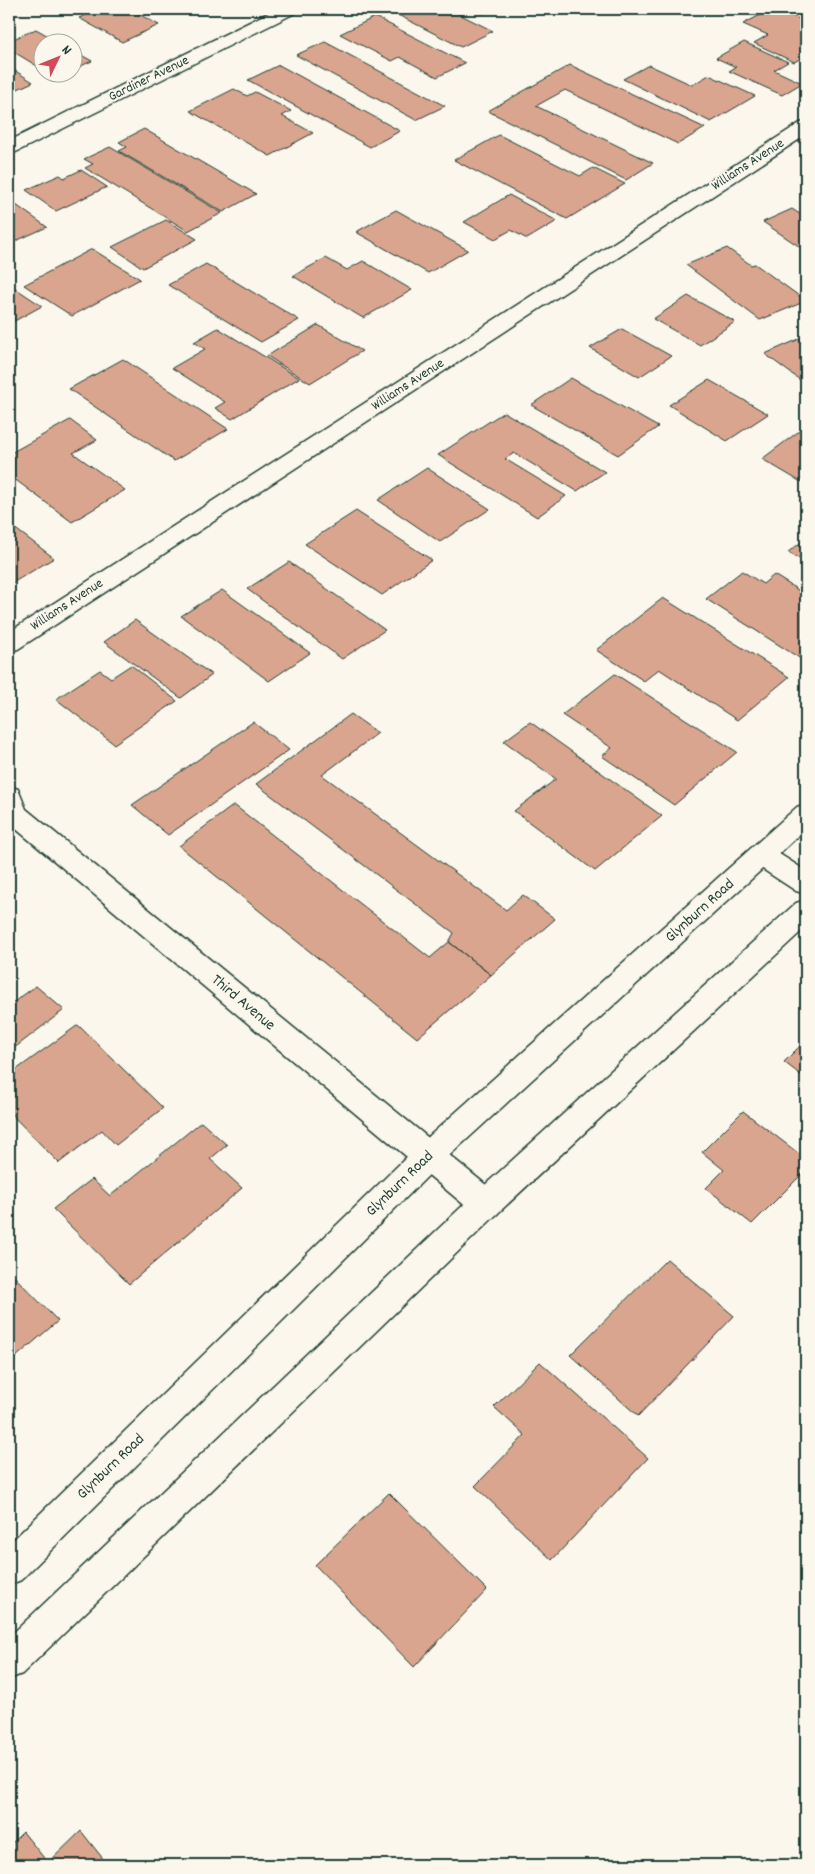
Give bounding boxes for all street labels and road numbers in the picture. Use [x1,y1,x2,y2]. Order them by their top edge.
street label: Gardiner Avenue [105,51,193,107]
street label: Williams Avenue [708,134,788,196]
street label: Williams Avenue [368,354,448,416]
street label: Williams Avenue [27,574,107,636]
street label: Glynburn Road [660,874,740,948]
street label: Third Avenue [206,969,280,1037]
street label: Glynburn Road [361,1146,439,1222]
street label: Glynburn Road [72,1429,150,1505]

